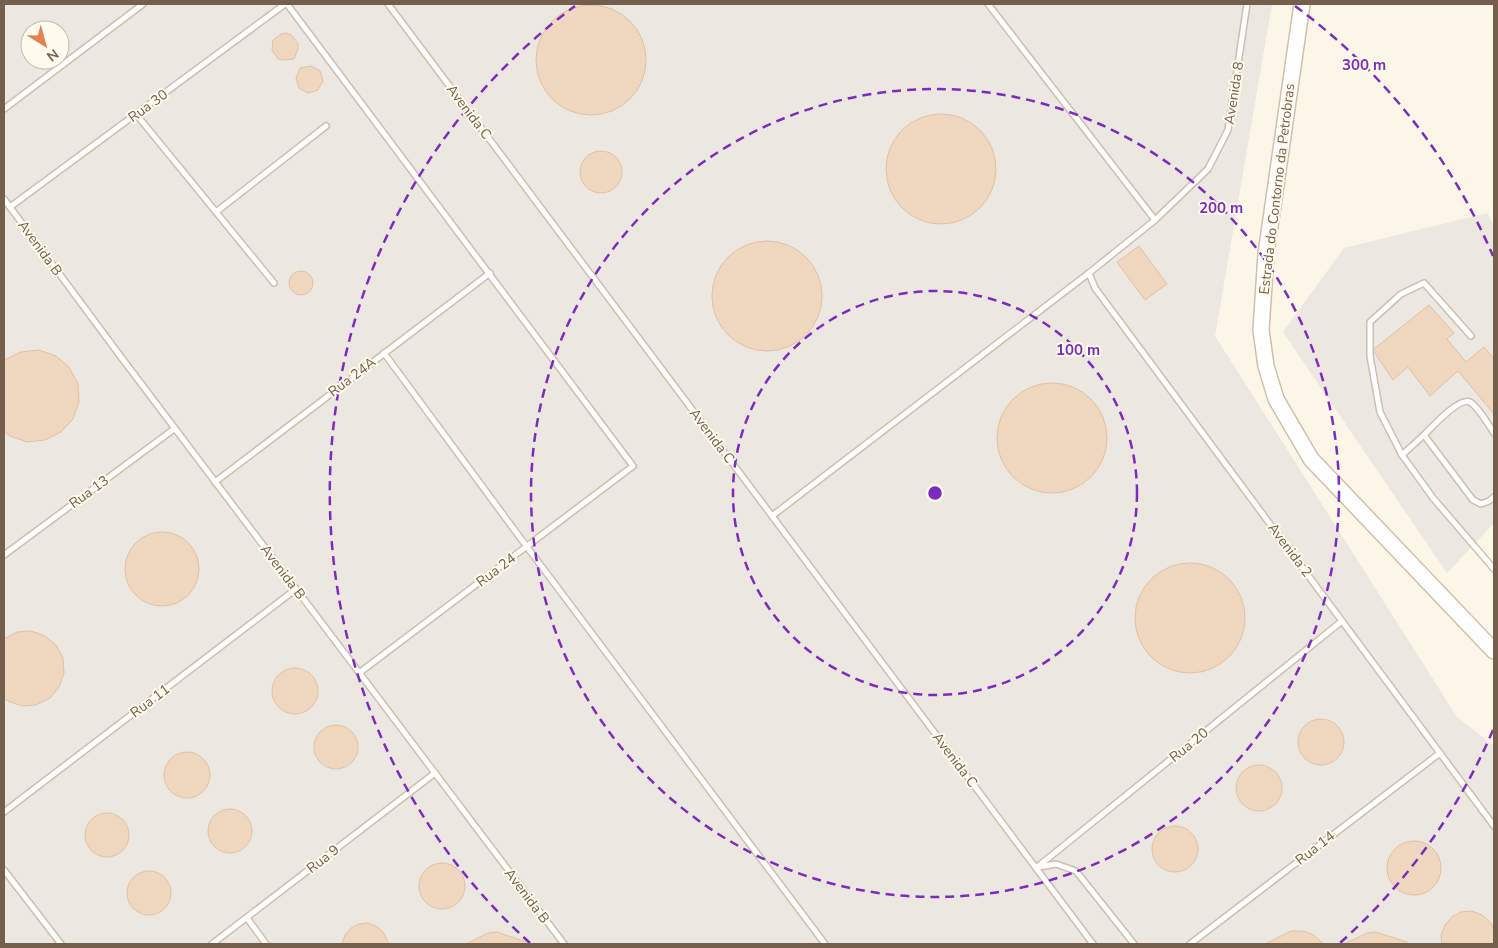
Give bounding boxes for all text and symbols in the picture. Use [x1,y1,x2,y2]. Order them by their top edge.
north arrow [20,20,70,70]
text: N [43,44,62,66]
text: 300 m [1342,55,1386,75]
street label: Avenida 8 [1220,60,1248,126]
street label: Avenida C [442,81,496,143]
street label: Estrada do Contorno da Petrobras [1255,82,1299,296]
street label: Rua 30 [124,85,172,127]
text: 200 m [1199,198,1243,218]
street label: Avenida B [13,216,67,280]
text: 100 m [1056,340,1100,360]
street label: Rua 24A [324,353,380,401]
street label: Avenida C [685,405,739,467]
street label: Rua 13 [65,471,113,513]
centre of rings [926,484,944,502]
street label: Avenida 2 [1263,519,1317,581]
street label: Avenida B [256,541,310,603]
street label: Rua 24 [472,549,520,591]
street label: Rua 11 [126,680,174,722]
street label: Rua 20 [1166,723,1212,767]
street label: Avenida C [928,729,982,791]
street label: Rua 14 [1291,827,1339,869]
street label: Rua 9 [303,840,343,878]
street label: Avenida B [500,865,554,927]

